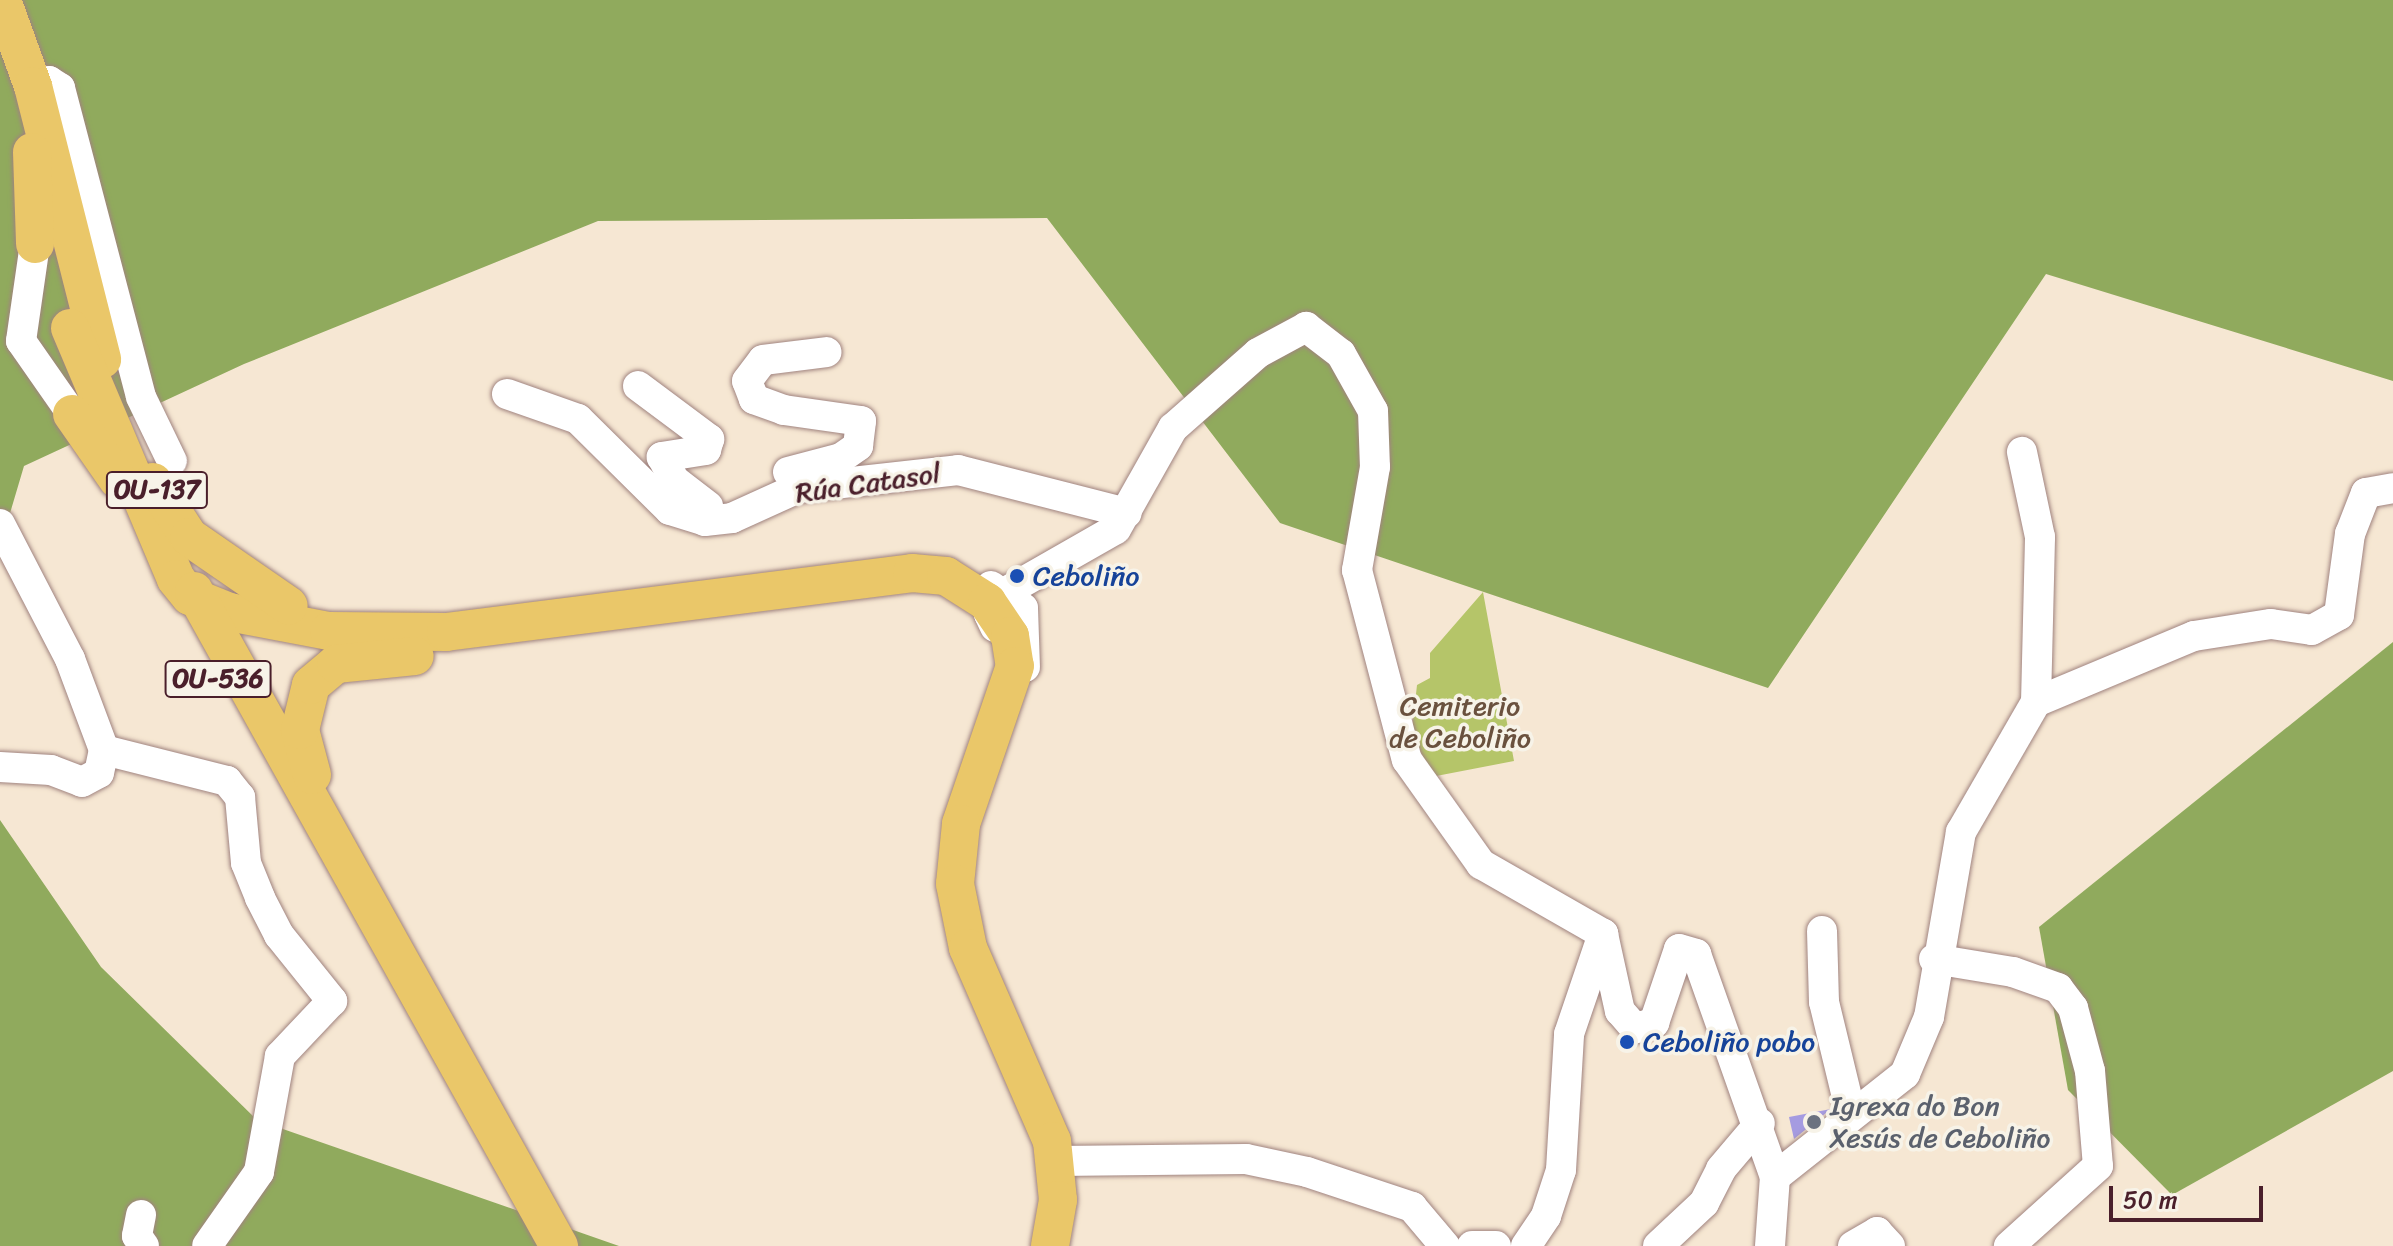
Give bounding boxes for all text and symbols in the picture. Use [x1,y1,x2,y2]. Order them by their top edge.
street label: Rúa Catasol [793,456,943,510]
road number: OU-137 [105,468,209,512]
place label: Ceboliño [1033,559,1139,593]
marker: Ceboliño [1008,567,1026,585]
road number: OU-536 [164,657,272,701]
park label: Cemiterio de Ceboliño [1389,689,1531,755]
place label: Ceboliño pobo [1643,1025,1815,1059]
marker: Ceboliño pobo [1618,1033,1636,1051]
place label: Igrexa do Bon Xesús de Ceboliño [1830,1089,2052,1155]
marker: Igrexa do Bon Xesús de Ceboliño [1805,1113,1823,1131]
scale bar [2113,1170,2267,1220]
text: 50 m [2123,1179,2178,1221]

